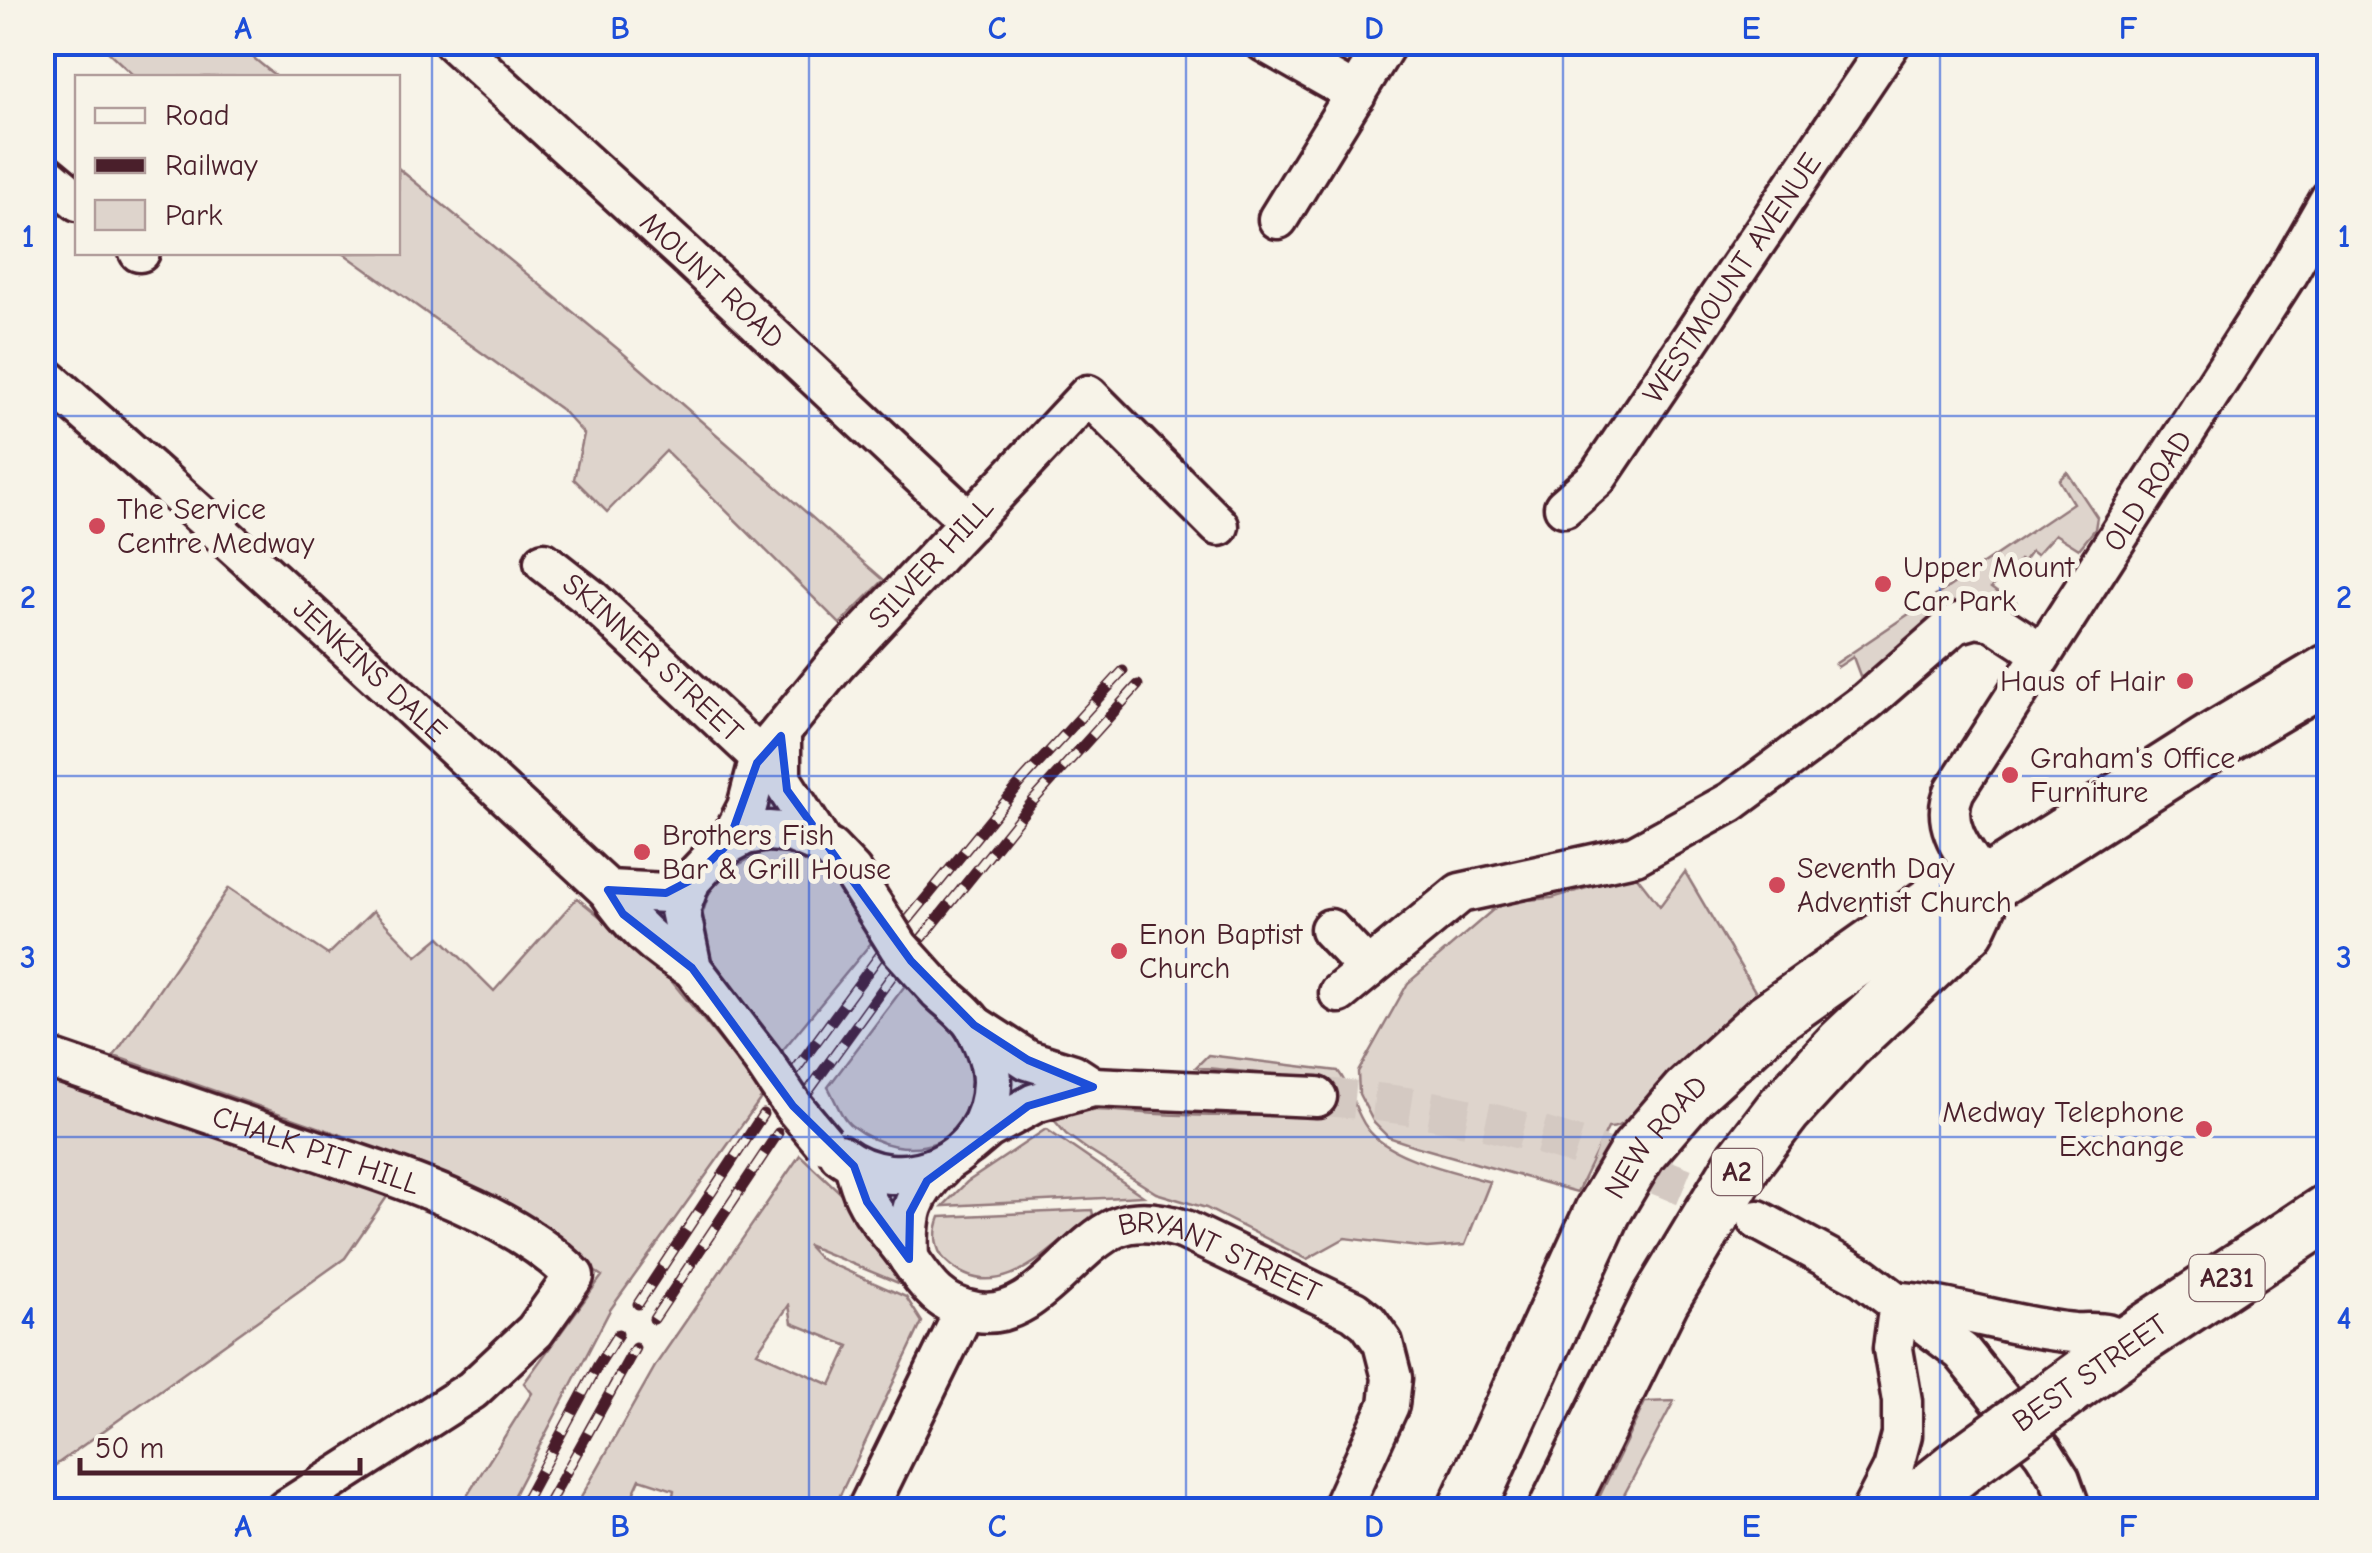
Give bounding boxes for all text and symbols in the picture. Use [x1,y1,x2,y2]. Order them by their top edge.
text: A [234,10,252,47]
text: B [610,10,630,47]
text: C [987,10,1007,47]
text: D [1364,10,1384,47]
text: E [1742,10,1761,47]
text: F [2119,10,2138,47]
legend [75,75,400,255]
text: Road [165,98,230,133]
street label: WESTMOUNT AVENUE [1635,146,1828,410]
text: Railway [165,148,258,183]
text: Park [165,198,223,233]
street label: MOUNT ROAD [633,204,791,356]
text: 1 [22,218,34,255]
text: 1 [2338,218,2350,255]
street label: OLD ROAD [2096,424,2199,558]
street label: SILVER HILL [861,490,1001,636]
place label: The Service Centre Medway [117,492,315,561]
marker: The Service Centre Medway [86,515,108,537]
place label: Upper Mount Car Park [1903,550,2075,619]
street label: SKINNER STREET [556,566,750,750]
marker: Upper Mount Car Park [1872,573,1894,595]
text: 2 [20,579,36,616]
text: 2 [2336,579,2352,616]
street label: JENKINS DALE [286,591,454,749]
place label: Haus of Hair [2000,664,2165,699]
marker: Haus of Hair [2174,670,2196,692]
place label: Graham's Office Furniture [2030,741,2235,810]
marker: Graham's Office Furniture [1999,764,2021,786]
place label: Brothers Fish Bar & Grill House [662,818,891,887]
marker: Brothers Fish Bar & Grill House [631,841,653,863]
place label: Seventh Day Adventist Church [1797,851,2012,920]
marker: Seventh Day Adventist Church [1766,874,1788,896]
place label: Enon Baptist Church [1139,917,1304,986]
text: 3 [20,939,36,976]
text: 3 [2336,939,2352,976]
marker: Enon Baptist Church [1108,940,1130,962]
street label: NEW ROAD [1597,1068,1714,1205]
place label: Medway Telephone Exchange [1942,1095,2184,1164]
street label: CHALK PIT HILL [208,1098,425,1202]
marker: Medway Telephone Exchange [2193,1118,2215,1140]
road number: A2 [1712,1149,1762,1195]
street label: BRYANT STREET [1115,1204,1327,1310]
road number: A231 [2190,1255,2264,1301]
text: 4 [20,1300,36,1337]
text: 4 [2336,1300,2352,1337]
street label: BEST STREET [2006,1307,2174,1439]
scale bar [80,1413,360,1475]
text: 50 m [95,1431,164,1466]
text: A [234,1508,252,1545]
text: B [610,1508,630,1545]
text: C [987,1508,1007,1545]
text: D [1364,1508,1384,1545]
text: E [1742,1508,1761,1545]
text: F [2119,1508,2138,1545]

